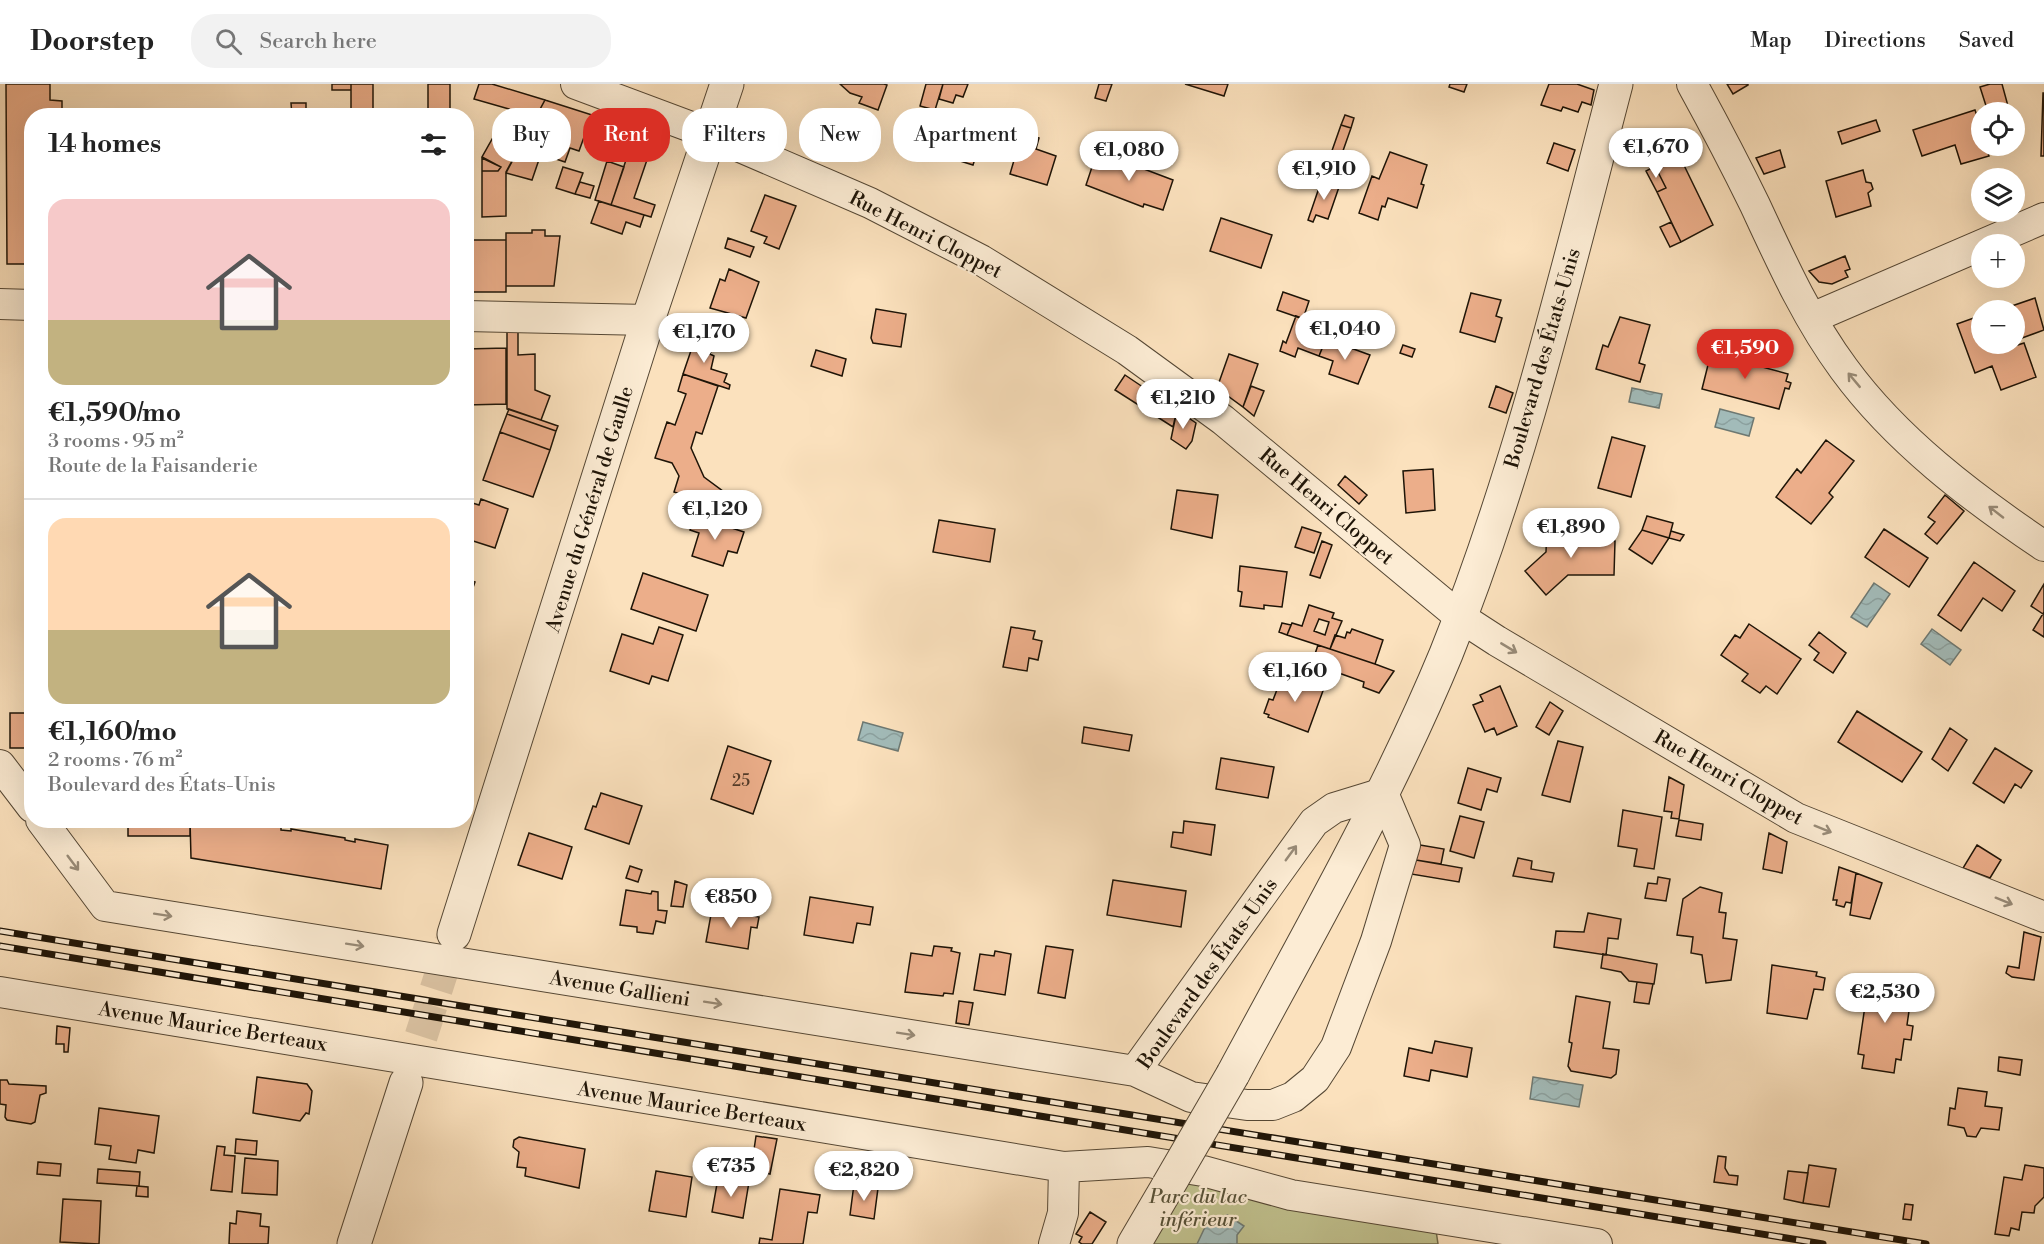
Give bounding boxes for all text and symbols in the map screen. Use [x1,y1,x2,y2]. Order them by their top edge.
search box [191,14,611,68]
text: Doorstep [30,24,155,59]
icon: search [212,25,245,58]
text: Search here [260,28,377,55]
text: Map [1750,28,1792,54]
text: Directions [1825,28,1926,54]
text: Saved [1959,28,2014,54]
map controls [1971,102,2025,354]
button: locate [1971,102,2025,156]
chip: Buy [492,108,571,162]
chip: Rent [583,108,670,162]
chip: Filters [682,108,787,162]
chip: New [799,108,881,162]
chip: Apartment [893,108,1038,162]
text: 14 homes [48,128,161,160]
icon: filters [417,128,450,161]
pin: €1,670 [1607,128,1705,179]
pin: €1,080 [1080,131,1178,182]
text: €1,670 [1623,135,1689,160]
text: €1,080 [1094,138,1164,163]
pin: €1,910 [1275,150,1373,201]
text: €1,910 [1292,157,1356,182]
button: layers [1971,168,2025,222]
street label: Rue Henri Cloppet [845,186,1006,285]
button: + [1971,234,2025,288]
icon: home [195,238,303,346]
street label: Boulevard des États-Unis [1499,245,1587,472]
button: − [1971,300,2025,354]
pin: €1,040 [1296,310,1394,361]
pin: €1,170 [655,313,753,364]
text: €1,040 [1309,317,1381,342]
text: €1,170 [672,320,736,345]
pin: €1,590 [1696,329,1794,380]
text: €1,590 [1711,336,1779,361]
one-way arrow [1847,372,1860,388]
pin: €1,210 [1134,379,1232,430]
street label: Avenue du Général de Gaulle [541,383,640,637]
text: €1,210 [1150,386,1216,411]
text: €1,590/mo [48,397,181,429]
text: 3 rooms · 95 m² [48,429,184,454]
street label: Rue Henri Cloppet [1253,443,1399,571]
text: Route de la Faisanderie [48,454,258,479]
pin: €1,120 [666,490,764,541]
text: €1,120 [682,497,748,522]
one-way arrow [1989,505,2005,518]
pin: €1,890 [1522,508,1620,559]
text: €1,890 [1537,515,1605,540]
icon: home [195,557,303,665]
one-way arrow [1500,643,1517,655]
pin: €1,160 [1246,652,1344,703]
text: €1,160 [1262,659,1328,684]
text: €1,160/mo [48,716,177,748]
street label: Rue Henri Cloppet [1649,725,1807,831]
text: 2 rooms · 76 m² [48,748,182,773]
house number: 25 [732,771,750,791]
text: Boulevard des États-Unis [48,773,276,798]
one-way arrow [1814,824,1832,835]
one-way arrow [1285,846,1298,862]
one-way arrow [66,855,79,871]
street label: Boulevard des États-Unis [1131,873,1284,1075]
pin: €850 [695,878,767,929]
text: €850 [705,885,757,910]
one-way arrow [1995,897,2013,908]
one-way arrow [152,909,172,920]
one-way arrow [345,940,364,951]
street label: Avenue Gallieni [547,966,692,1013]
pin: €2,530 [1836,973,1934,1024]
text: €2,530 [1850,980,1920,1005]
street label: Avenue Maurice Berteaux [96,997,330,1058]
one-way arrow [703,998,723,1009]
one-way arrow [896,1029,915,1040]
street label: Avenue Maurice Berteaux [575,1077,809,1138]
pin: €735 [695,1147,767,1198]
pin: €2,820 [815,1151,913,1202]
text: €735 [706,1154,756,1179]
text: €2,820 [828,1158,900,1183]
park label: Parc du lac inférieur [1148,1185,1247,1233]

